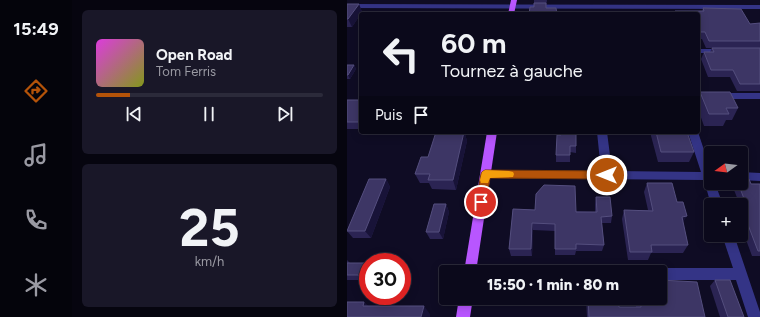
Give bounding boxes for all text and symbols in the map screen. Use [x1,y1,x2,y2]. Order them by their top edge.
text: 15:49 [13,18,59,40]
text: 60 m [441,26,506,60]
icon: left [375,28,427,80]
text: Open Road [156,46,233,64]
text: Tournez à gauche [441,60,583,82]
text: Tom Ferris [156,64,216,79]
icon: directions [22,77,50,105]
icon: previous [123,103,145,125]
icon: pause [198,103,220,125]
icon: next [274,103,296,125]
icon: arrive [410,104,432,126]
text: Puis [375,106,402,124]
icon: music [22,141,50,169]
north arrow [704,146,748,190]
map controls [704,146,748,242]
position arrow [586,154,628,196]
pin [464,185,498,219]
icon: arrive [470,191,492,213]
text: 25 [179,197,240,259]
button: + [704,198,748,242]
icon: phone [22,206,50,234]
speed limit sign: 30 [359,253,411,305]
text: km/h [195,254,224,269]
icon: climate [22,271,50,299]
text: 15:50 · 1 min · 80 m [487,276,619,294]

